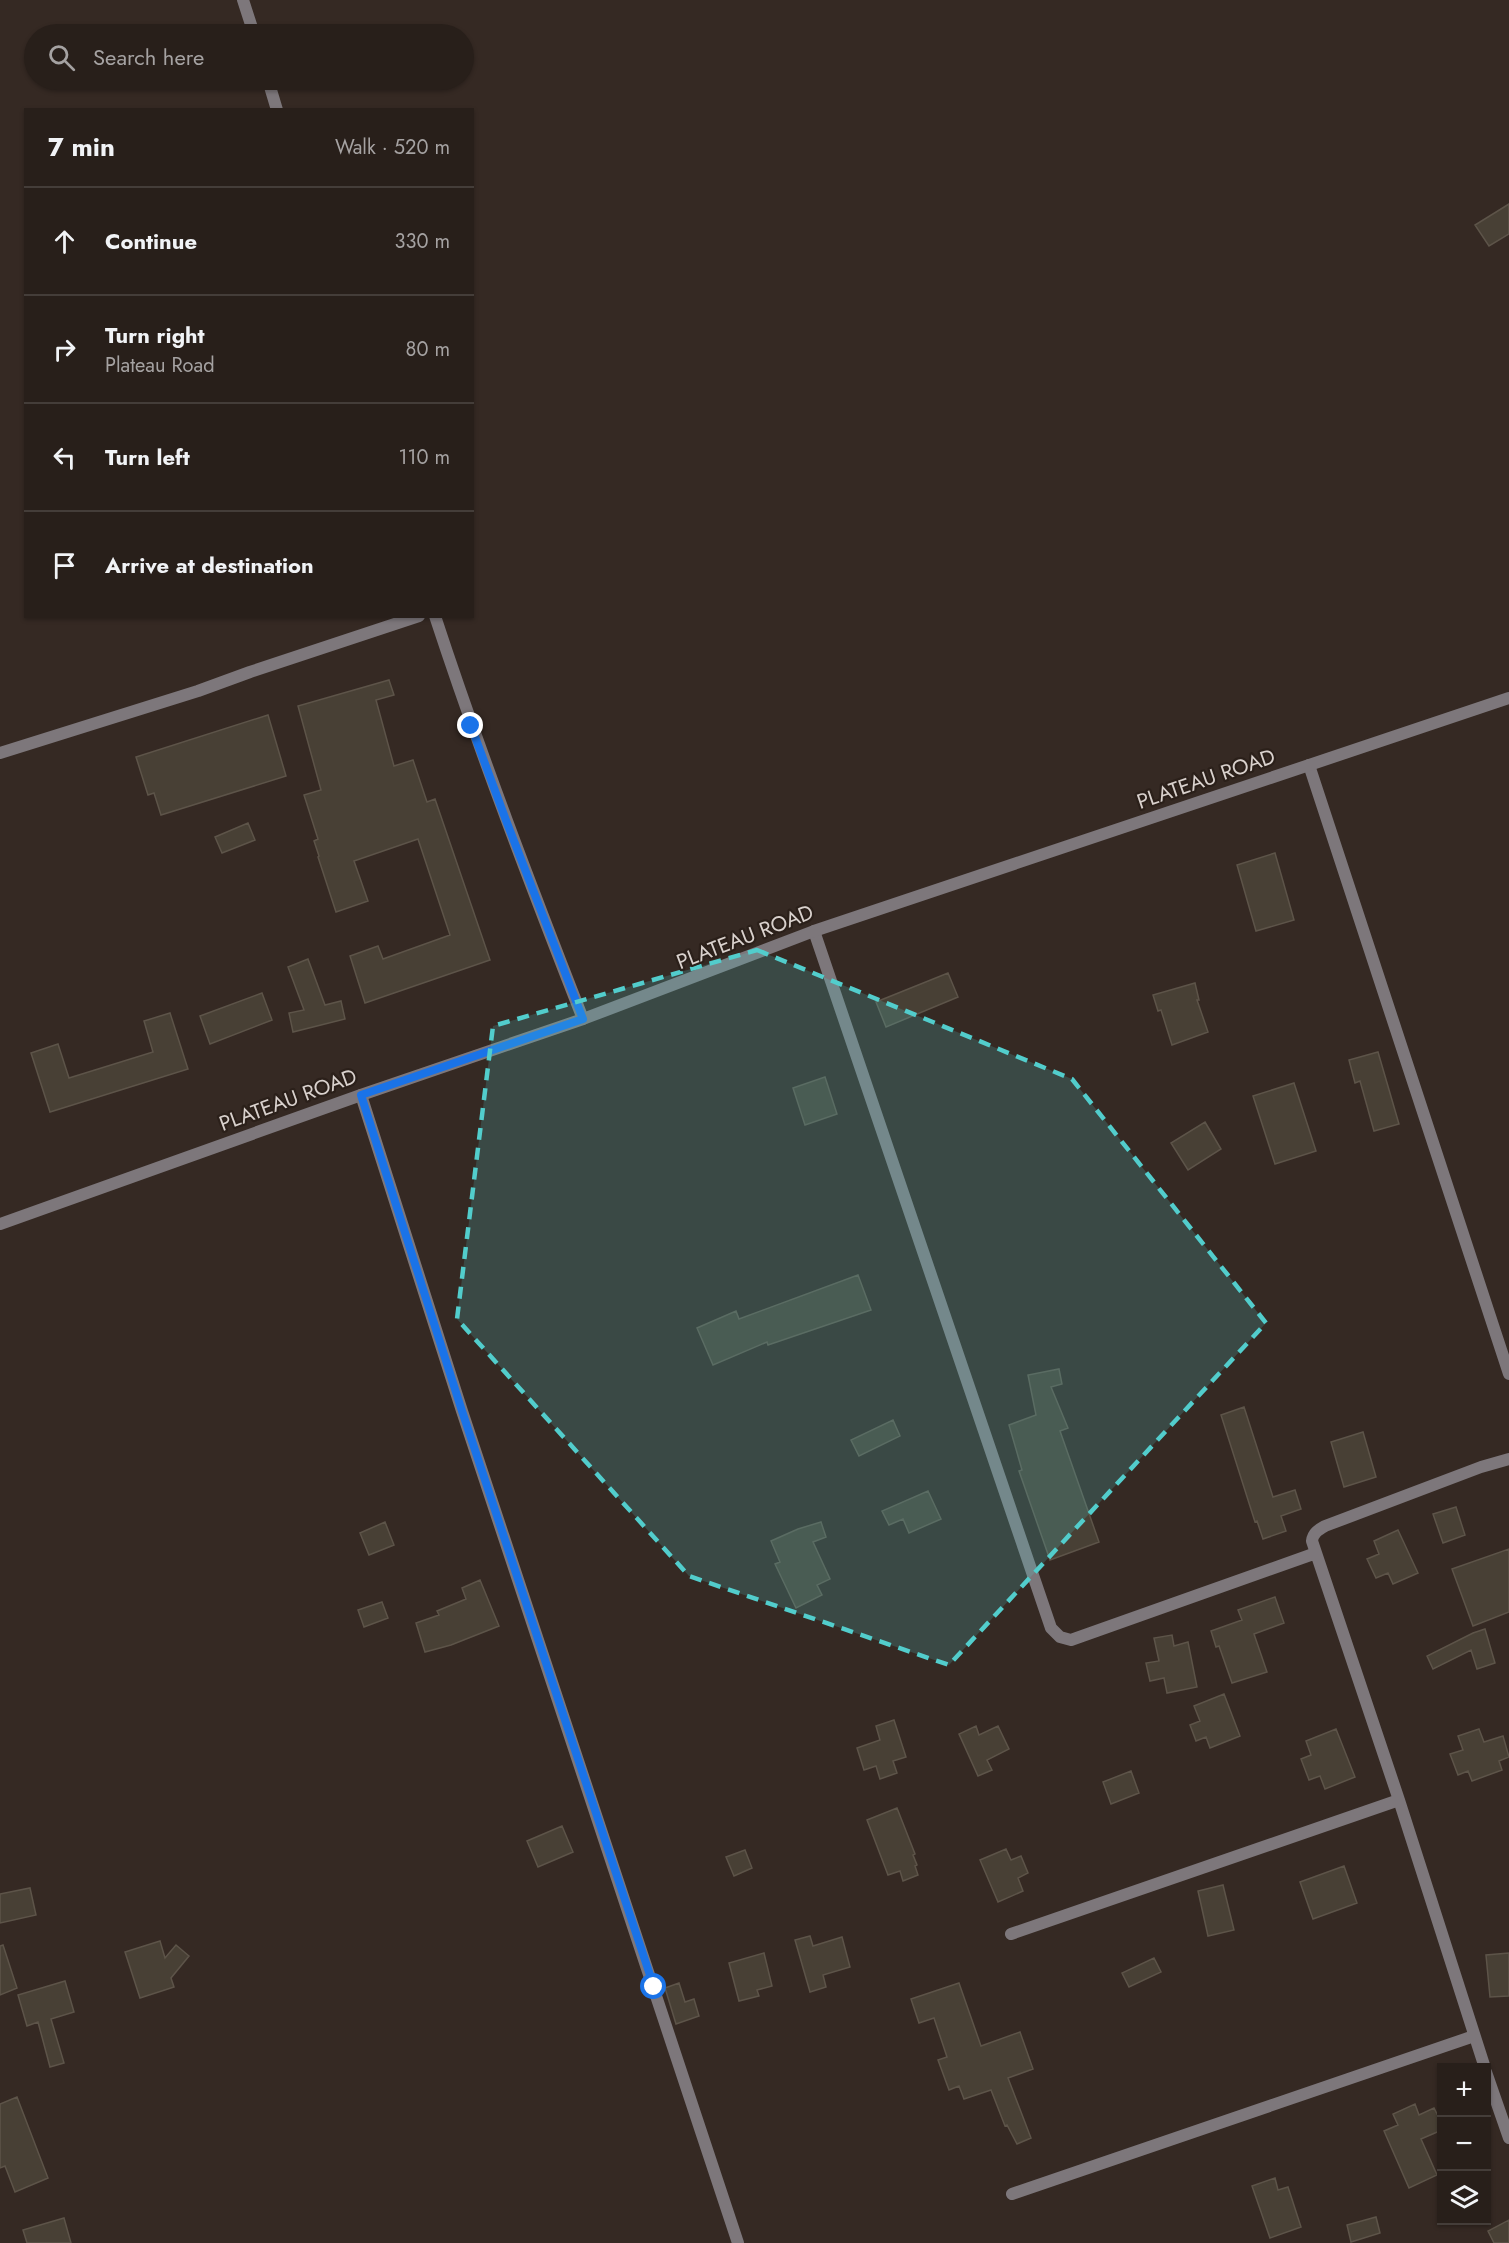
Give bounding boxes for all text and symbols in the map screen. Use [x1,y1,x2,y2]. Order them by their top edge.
search box [24,24,474,90]
icon: search [45,41,78,74]
text: Search here [93,41,204,73]
text: 7 min [48,128,115,166]
text: Walk · 520 m [335,133,450,162]
icon: ahead [48,225,81,258]
text: Continue [105,225,197,257]
text: 330 m [395,227,450,256]
text: Turn right [105,319,205,351]
icon: right [48,333,81,366]
text: 80 m [405,335,450,364]
text: Plateau Road [105,351,215,380]
icon: left [48,441,81,474]
text: Turn left [105,441,190,473]
text: 110 m [398,443,450,472]
icon: arrive [48,549,81,582]
text: Arrive at destination [105,549,314,581]
route end [457,712,483,738]
street label: PLATEAU ROAD [1133,741,1279,817]
street label: PLATEAU ROAD [672,897,818,977]
street label: PLATEAU ROAD [215,1061,361,1139]
route start [640,1973,666,1999]
map controls [1437,2063,1491,2225]
button: + [1437,2063,1491,2117]
button: − [1437,2117,1491,2171]
button: layers [1437,2171,1491,2225]

